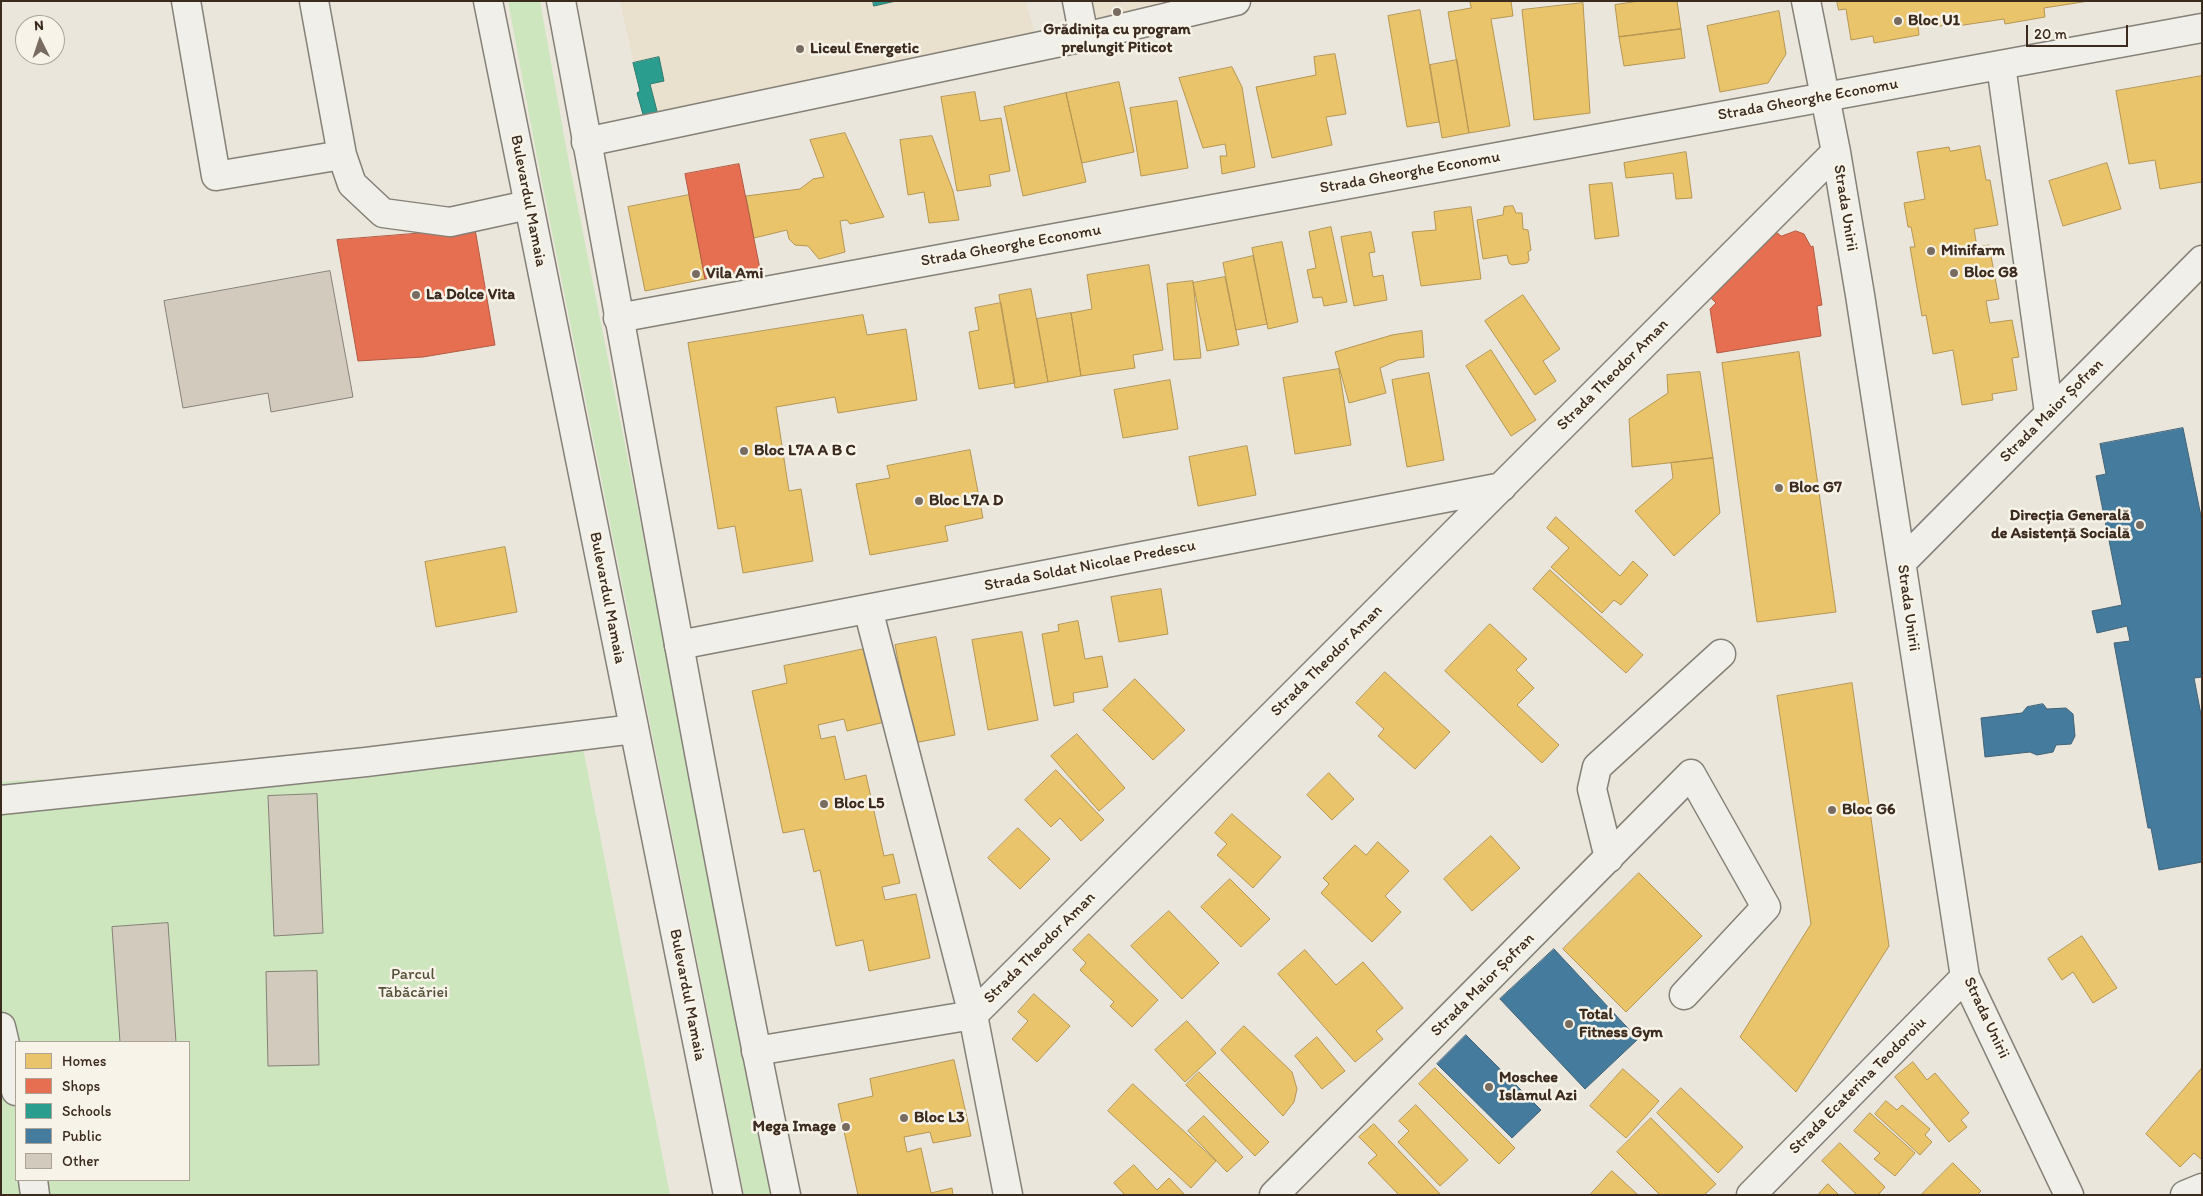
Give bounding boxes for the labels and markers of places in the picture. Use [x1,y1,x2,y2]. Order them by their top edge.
marker: Grădinița cu program prelungit Piticot [1111,6,1123,18]
place label: Bloc U1 [1908,11,1960,31]
marker: Bloc U1 [1892,15,1904,27]
place label: Grădinița cu program prelungit Piticot [1043,20,1191,58]
place label: Liceul Energetic [810,39,919,59]
marker: Liceul Energetic [794,43,806,55]
place label: Minifarm [1941,241,2005,261]
marker: Minifarm [1925,245,1937,257]
place label: Bloc G8 [1964,263,2018,283]
place label: Vila Ami [706,264,763,284]
marker: Bloc G8 [1948,267,1960,279]
marker: Vila Ami [690,268,702,280]
place label: La Dolce Vita [426,285,515,305]
marker: La Dolce Vita [410,289,422,301]
place label: Bloc L7A A B C [754,441,856,461]
marker: Bloc L7A A B C [738,445,750,457]
place label: Bloc G7 [1789,478,1842,498]
marker: Bloc G7 [1773,482,1785,494]
place label: Bloc L7A D [929,491,1003,511]
marker: Bloc L7A D [913,495,925,507]
place label: Direcția Generală de Asistență Socială [1991,506,2130,544]
marker: Direcția Generală de Asistență Socială [2134,519,2146,531]
place label: Bloc L5 [834,794,884,814]
marker: Bloc L5 [818,798,830,810]
place label: Bloc G6 [1842,800,1895,820]
marker: Bloc G6 [1826,804,1838,816]
place label: Total Fitness Gym [1579,1005,1663,1043]
marker: Total Fitness Gym [1563,1018,1575,1030]
place label: Moschee Islamul Azi [1499,1068,1577,1106]
marker: Moschee Islamul Azi [1483,1081,1495,1093]
place label: Bloc L3 [914,1108,965,1128]
marker: Bloc L3 [898,1112,910,1124]
place label: Mega Image [753,1117,836,1137]
marker: Mega Image [840,1121,852,1133]

